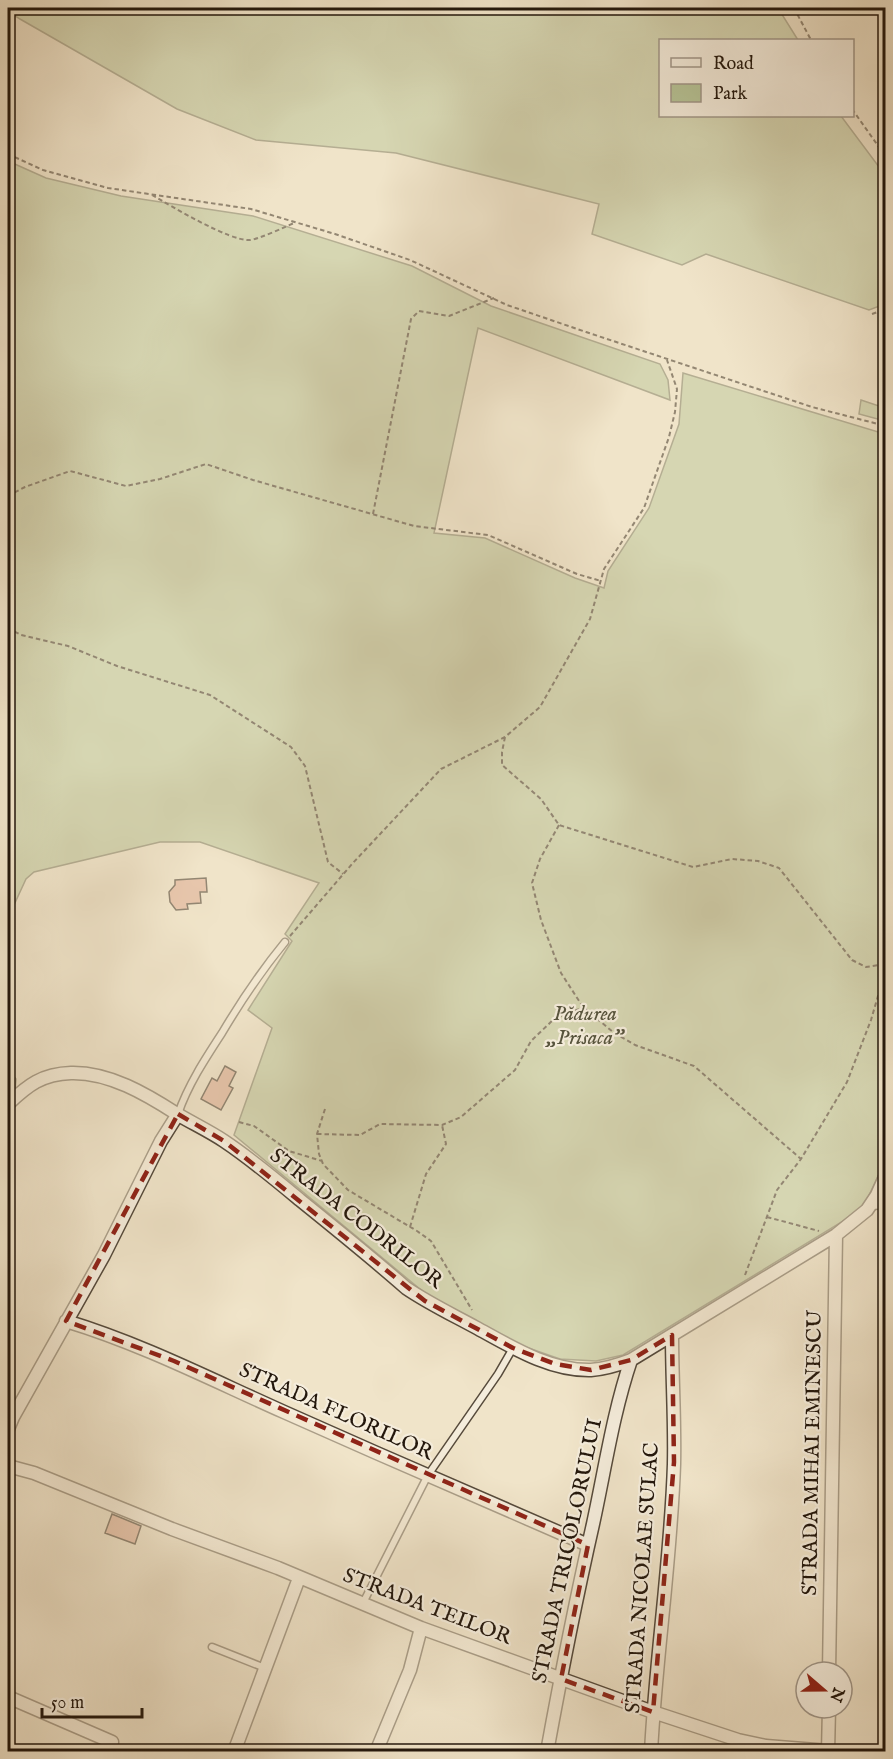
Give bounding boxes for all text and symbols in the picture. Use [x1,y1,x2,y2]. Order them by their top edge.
legend [659,39,854,117]
text: Road [713,53,754,76]
text: Park [713,83,748,106]
park label: Pădurea „Prisaca” [545,1001,626,1052]
street label: STRADA CODRILOR [264,1143,449,1296]
street label: STRADA MIHAI EMINESCU [797,1310,829,1596]
street label: STRADA FLORILOR [235,1357,438,1467]
street label: STRADA TRICOLORULUI [527,1416,609,1686]
street label: STRADA NICOLAE SULAC [620,1442,666,1714]
street label: STRADA TEILOR [339,1562,516,1652]
north arrow [794,1660,854,1720]
scale bar [42,1681,142,1719]
text: N [824,1684,848,1705]
text: 50 m [51,1692,84,1715]

